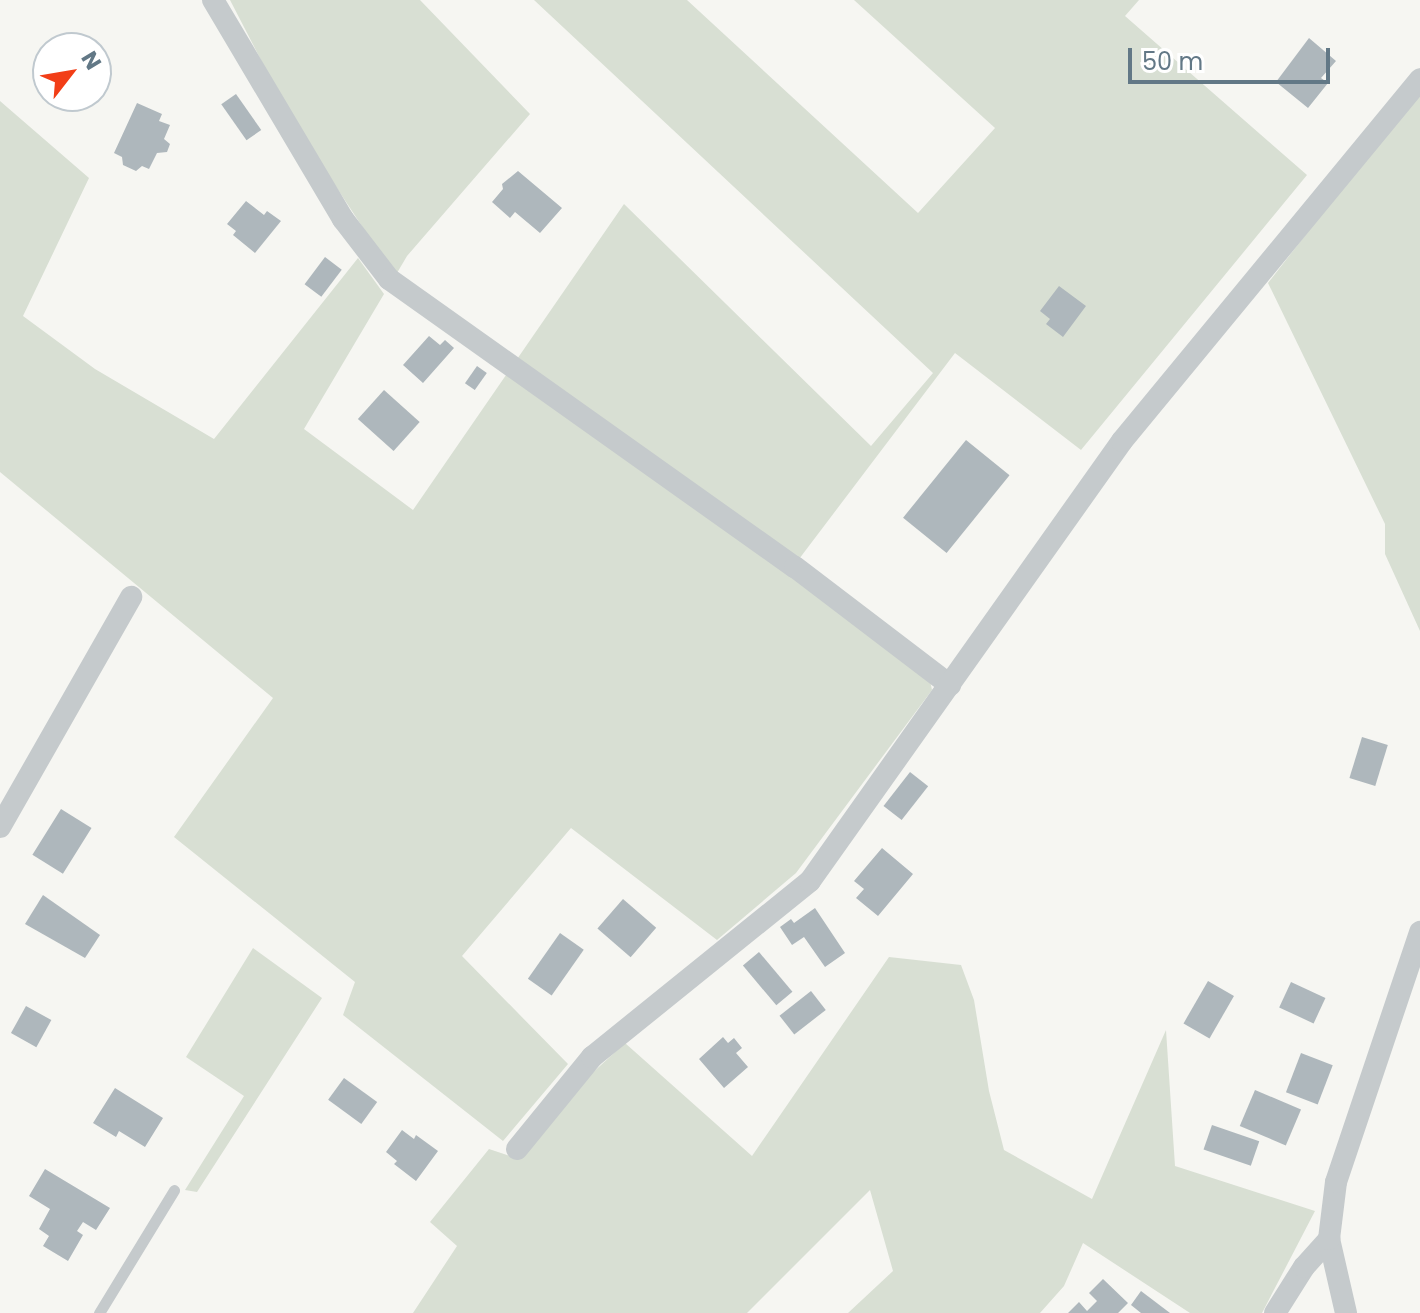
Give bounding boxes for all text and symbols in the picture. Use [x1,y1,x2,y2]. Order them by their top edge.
north arrow [32,32,112,112]
scale bar [1132,32,1334,82]
text: N [74,45,109,75]
text: 50 m [1142,45,1203,78]

